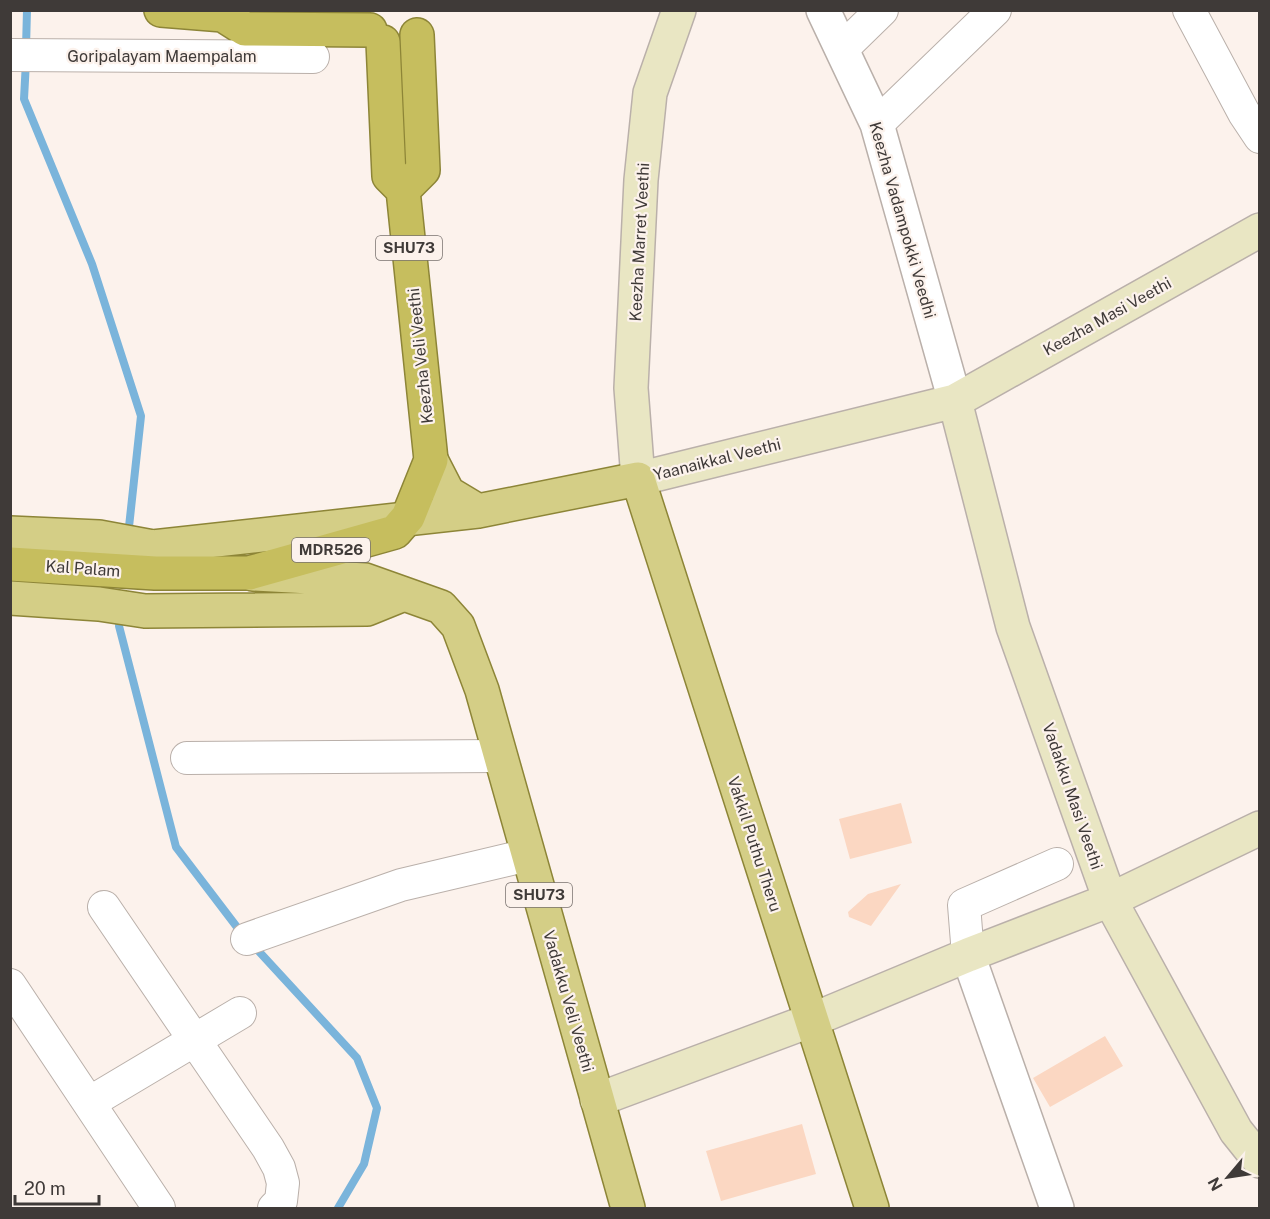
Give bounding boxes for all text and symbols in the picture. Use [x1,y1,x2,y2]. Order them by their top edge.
street label: Goripalayam Maempalam [67,47,257,66]
street label: Keezha Vadampokki Veedhi [865,120,940,321]
street label: Keezha Marret Veethi [626,162,653,322]
road number: SHU73 [376,236,442,260]
street label: Keezha Masi Veethi [1040,273,1175,360]
street label: Keezha Veli Veethi [404,287,437,425]
street label: Yaanaikkal Veethi [651,434,783,485]
road number: MDR526 [292,538,370,562]
street label: Kal Palam [45,556,121,581]
street label: Vadakku Masi Veethi [1038,720,1107,872]
street label: Vakkil Puthu Theru [724,774,785,914]
road number: SHU73 [506,883,572,907]
street label: Vadakku Veli Veethi [539,928,598,1074]
north arrow [1198,1147,1258,1207]
scale bar [15,1168,99,1206]
text: N [1204,1174,1227,1194]
text: 20 m [24,1178,66,1199]

